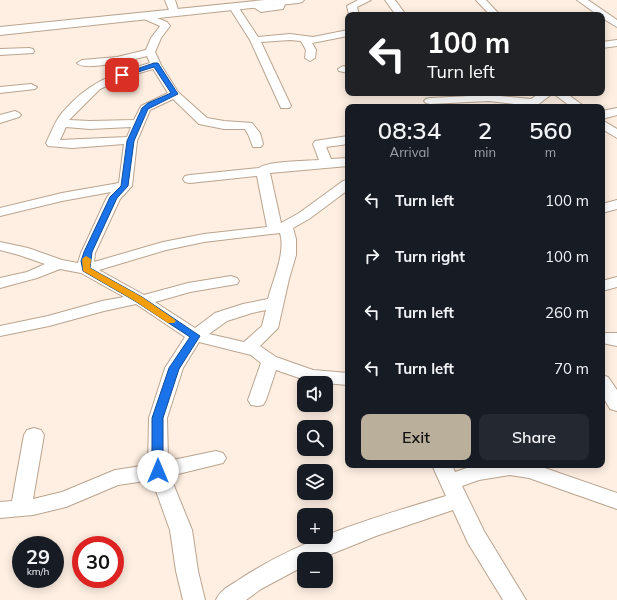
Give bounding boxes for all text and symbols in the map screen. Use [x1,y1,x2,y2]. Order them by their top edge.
text: 100 m [427,25,510,60]
icon: left [361,28,413,80]
pin [105,58,139,92]
text: Turn left [427,60,495,83]
icon: arrive [111,64,133,86]
text: 08:34 [378,115,441,145]
text: 2 [478,115,492,145]
text: 560 [529,115,572,145]
text: Arrival [390,144,429,160]
text: min [474,144,496,160]
text: m [545,144,556,160]
icon: left [361,189,383,211]
text: Turn left [395,191,454,210]
text: 100 m [545,191,589,210]
icon: right [361,245,383,267]
text: Turn right [395,247,465,266]
text: 100 m [545,247,589,266]
icon: left [361,301,383,323]
text: Turn left [395,303,454,322]
text: 260 m [545,303,589,322]
icon: left [361,357,383,379]
text: Turn left [395,359,454,378]
text: 70 m [554,359,589,378]
map controls [297,376,333,588]
button: sound [297,376,333,412]
button: Exit [361,414,471,460]
button: Share [479,414,589,460]
button: search [297,420,333,456]
position arrow [137,450,179,492]
button: layers [297,464,333,500]
button: + [297,508,333,544]
speed limit sign: 30 [72,536,124,588]
text: 29 [26,544,50,569]
button: − [297,552,333,588]
text: km/h [27,565,49,578]

